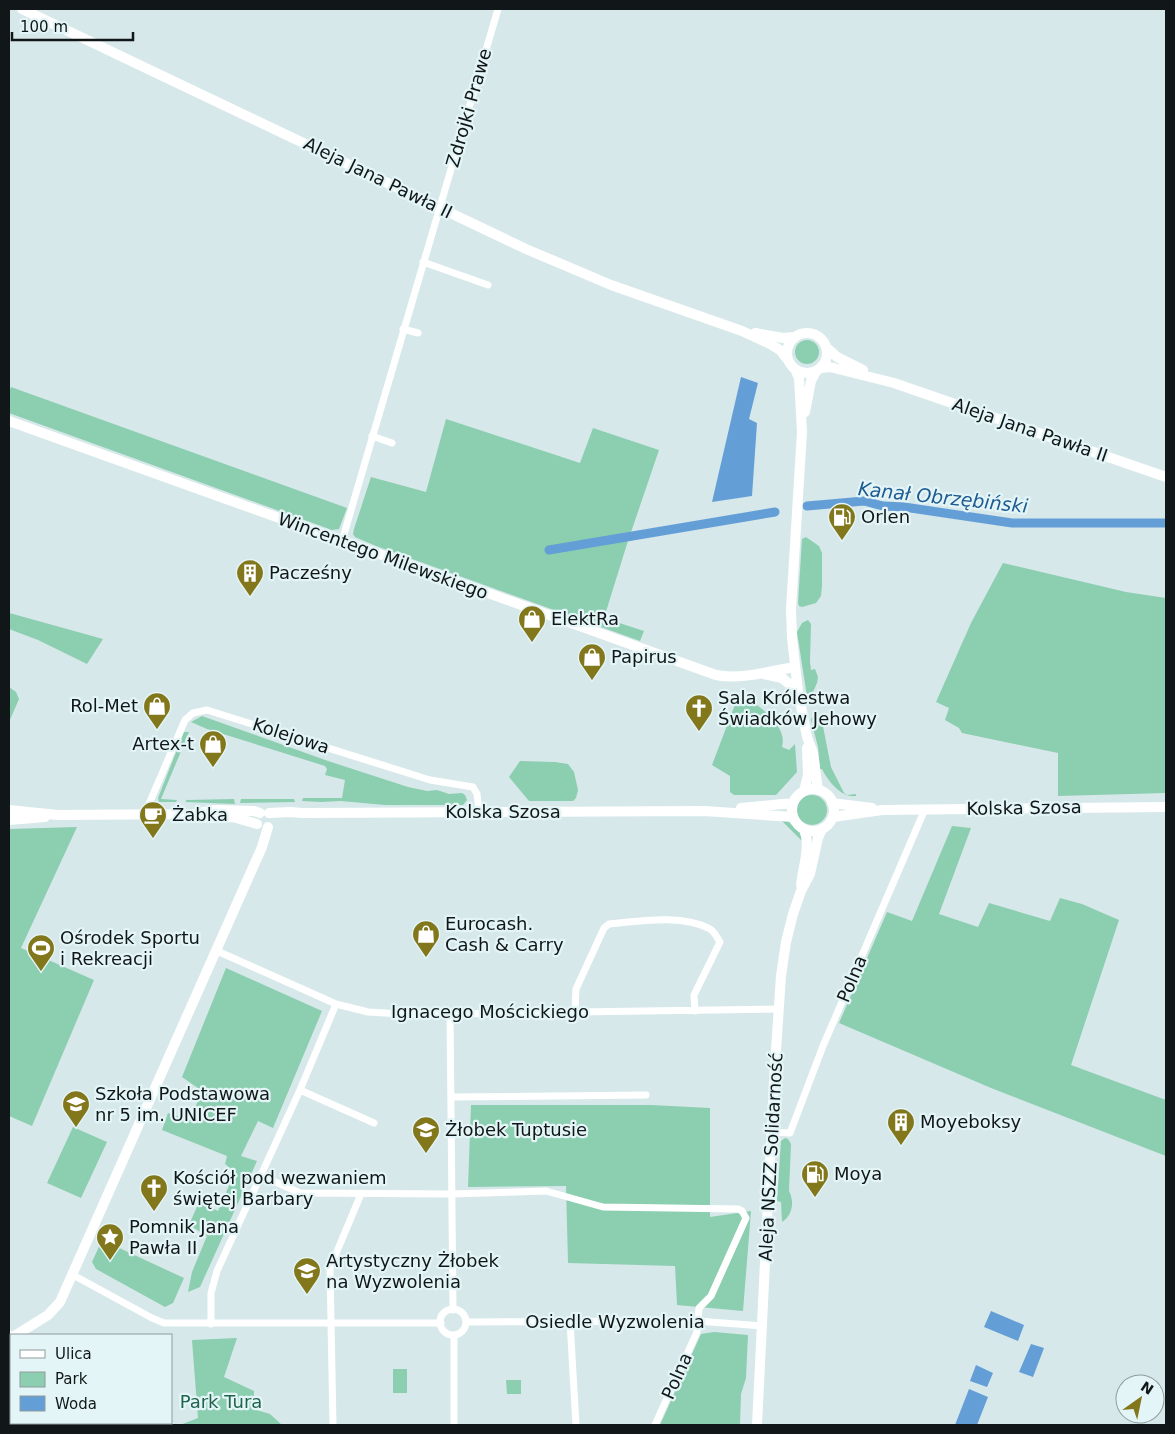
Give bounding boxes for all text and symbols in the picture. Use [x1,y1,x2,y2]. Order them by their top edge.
scale bar [12,10,134,42]
text: 100 m [20,18,68,36]
street label: Zdrojki Prawe [442,46,496,170]
street label: Aleja Jana Pawła II [300,132,456,223]
street label: Aleja Jana Pawła II [950,393,1111,466]
water label: Kanał Obrzębiński [857,477,1030,517]
fuel station icon: Orlen [827,502,857,541]
place label: Orlen [861,506,910,527]
street label: Wincentego Milewskiego [275,508,491,603]
building icon: Pacześny [235,558,265,597]
place label: Pacześny [269,562,352,583]
shop icon: ElektRa [517,604,547,643]
place label: ElektRa [551,608,619,629]
shop icon: Papirus [577,642,607,681]
place label: Papirus [611,646,677,667]
place label: Sala Królestwa Świadków Jehowy [718,687,877,729]
shop icon: Rol-Met [142,691,172,730]
church icon: Sala Królestwa Świadków Jehowy [684,693,714,732]
place label: Rol-Met [70,695,138,716]
street label: Kolejowa [250,713,332,758]
shop icon: Artex-t [198,729,228,768]
place label: Artex-t [132,733,194,754]
street label: Kolska Szosa [966,796,1082,819]
cafe icon: Żabka [138,800,168,839]
street label: Kolska Szosa [445,801,561,822]
place label: Żabka [172,804,228,825]
place label: Eurocash. Cash & Carry [445,913,564,955]
shop icon: Eurocash. Cash & Carry [411,919,441,958]
place label: Ośrodek Sportu i Rekreacji [60,927,200,969]
sports icon: Ośrodek Sportu i Rekreacji [26,933,56,972]
street label: Polna [832,952,871,1005]
street label: Ignacego Mościckiego [391,1001,589,1022]
street label: Aleja NSZZ Solidarność [755,1052,786,1262]
place label: Szkoła Podstawowa nr 5 im. UNICEF [95,1083,270,1125]
school or university icon: Szkoła Podstawowa nr 5 im. UNICEF [61,1089,91,1128]
building icon: Moyeboksy [886,1107,916,1146]
place label: Moyeboksy [920,1111,1022,1132]
school or university icon: Żłobek Tuptusie [411,1115,441,1154]
place label: Żłobek Tuptusie [445,1119,587,1140]
fuel station icon: Moya [800,1159,830,1198]
place label: Moya [834,1163,882,1184]
place label: Kościół pod wezwaniem świętej Barbary [173,1167,387,1209]
church icon: Kościół pod wezwaniem świętej Barbary [139,1173,169,1212]
place label: Pomnik Jana Pawła II [129,1216,239,1258]
place icon: Pomnik Jana Pawła II [95,1222,125,1261]
place label: Artystyczny Żłobek na Wyzwolenia [326,1250,500,1292]
school or university icon: Artystyczny Żłobek na Wyzwolenia [292,1256,322,1295]
street label: Osiedle Wyzwolenia [525,1311,705,1332]
legend [10,1334,172,1424]
text: Ulica [55,1345,92,1363]
street label: Polna [657,1349,696,1402]
text: Park [55,1370,88,1388]
north arrow [1115,1374,1165,1424]
text: N [1138,1378,1156,1398]
park label: Park Tura [180,1391,262,1412]
text: Woda [55,1395,97,1413]

